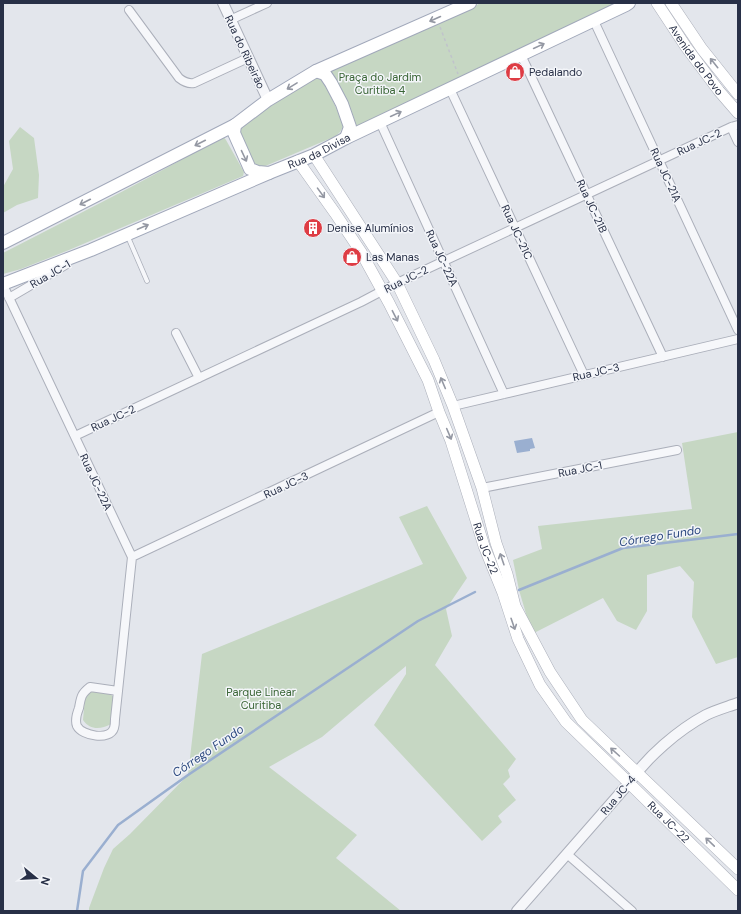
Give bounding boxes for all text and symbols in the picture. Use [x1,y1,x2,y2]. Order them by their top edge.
street label: Rua do Ribeirão [222,13,268,91]
one-way arrow [429,16,441,23]
street label: Avenida do Povo [666,22,726,98]
one-way arrow [533,42,545,49]
one-way arrow [709,58,718,69]
shop icon: Pedalando [504,61,526,83]
place label: Pedalando [529,65,582,79]
park label: Praça do Jardim Curitiba 4 [339,70,422,97]
one-way arrow [287,82,298,90]
one-way arrow [390,110,402,117]
street label: Rua JC-2 [675,126,723,158]
street label: Rua da Divisa [286,130,353,172]
one-way arrow [195,140,207,147]
street label: Rua JC-21A [647,146,685,204]
one-way arrow [241,150,248,162]
street label: Rua JC-21B [574,177,611,235]
one-way arrow [317,187,325,198]
one-way arrow [79,199,91,206]
street label: Rua JC-21C [498,202,536,262]
building icon: Denise Alumínios [302,217,324,239]
place label: Denise Alumínios [327,221,414,235]
one-way arrow [137,223,149,231]
street label: Rua JC-22A [423,227,461,289]
shop icon: Las Manas [341,246,363,268]
place label: Las Manas [366,250,419,264]
street label: Rua JC-1 [27,257,73,291]
street label: Rua JC-2 [382,262,430,296]
one-way arrow [392,310,400,322]
street label: Rua JC-3 [571,360,621,384]
one-way arrow [439,377,447,389]
street label: Rua JC-2 [89,402,137,434]
one-way arrow [446,428,453,440]
street label: Rua JC-22A [77,451,115,513]
street label: Rua JC-1 [557,458,603,480]
street label: Rua JC-3 [261,469,311,501]
street label: Rua JC-22 [470,521,502,576]
water label: Córrego Fundo [618,522,702,550]
one-way arrow [497,553,505,565]
one-way arrow [510,617,517,630]
park label: Parque Linear Curitiba [226,685,296,712]
water label: Córrego Fundo [169,721,247,781]
one-way arrow [610,748,620,757]
street label: Rua JC-4 [597,772,639,818]
street label: Rua JC-22 [645,798,693,846]
one-way arrow [705,837,715,847]
north arrow [16,858,56,898]
text: N [38,875,53,887]

